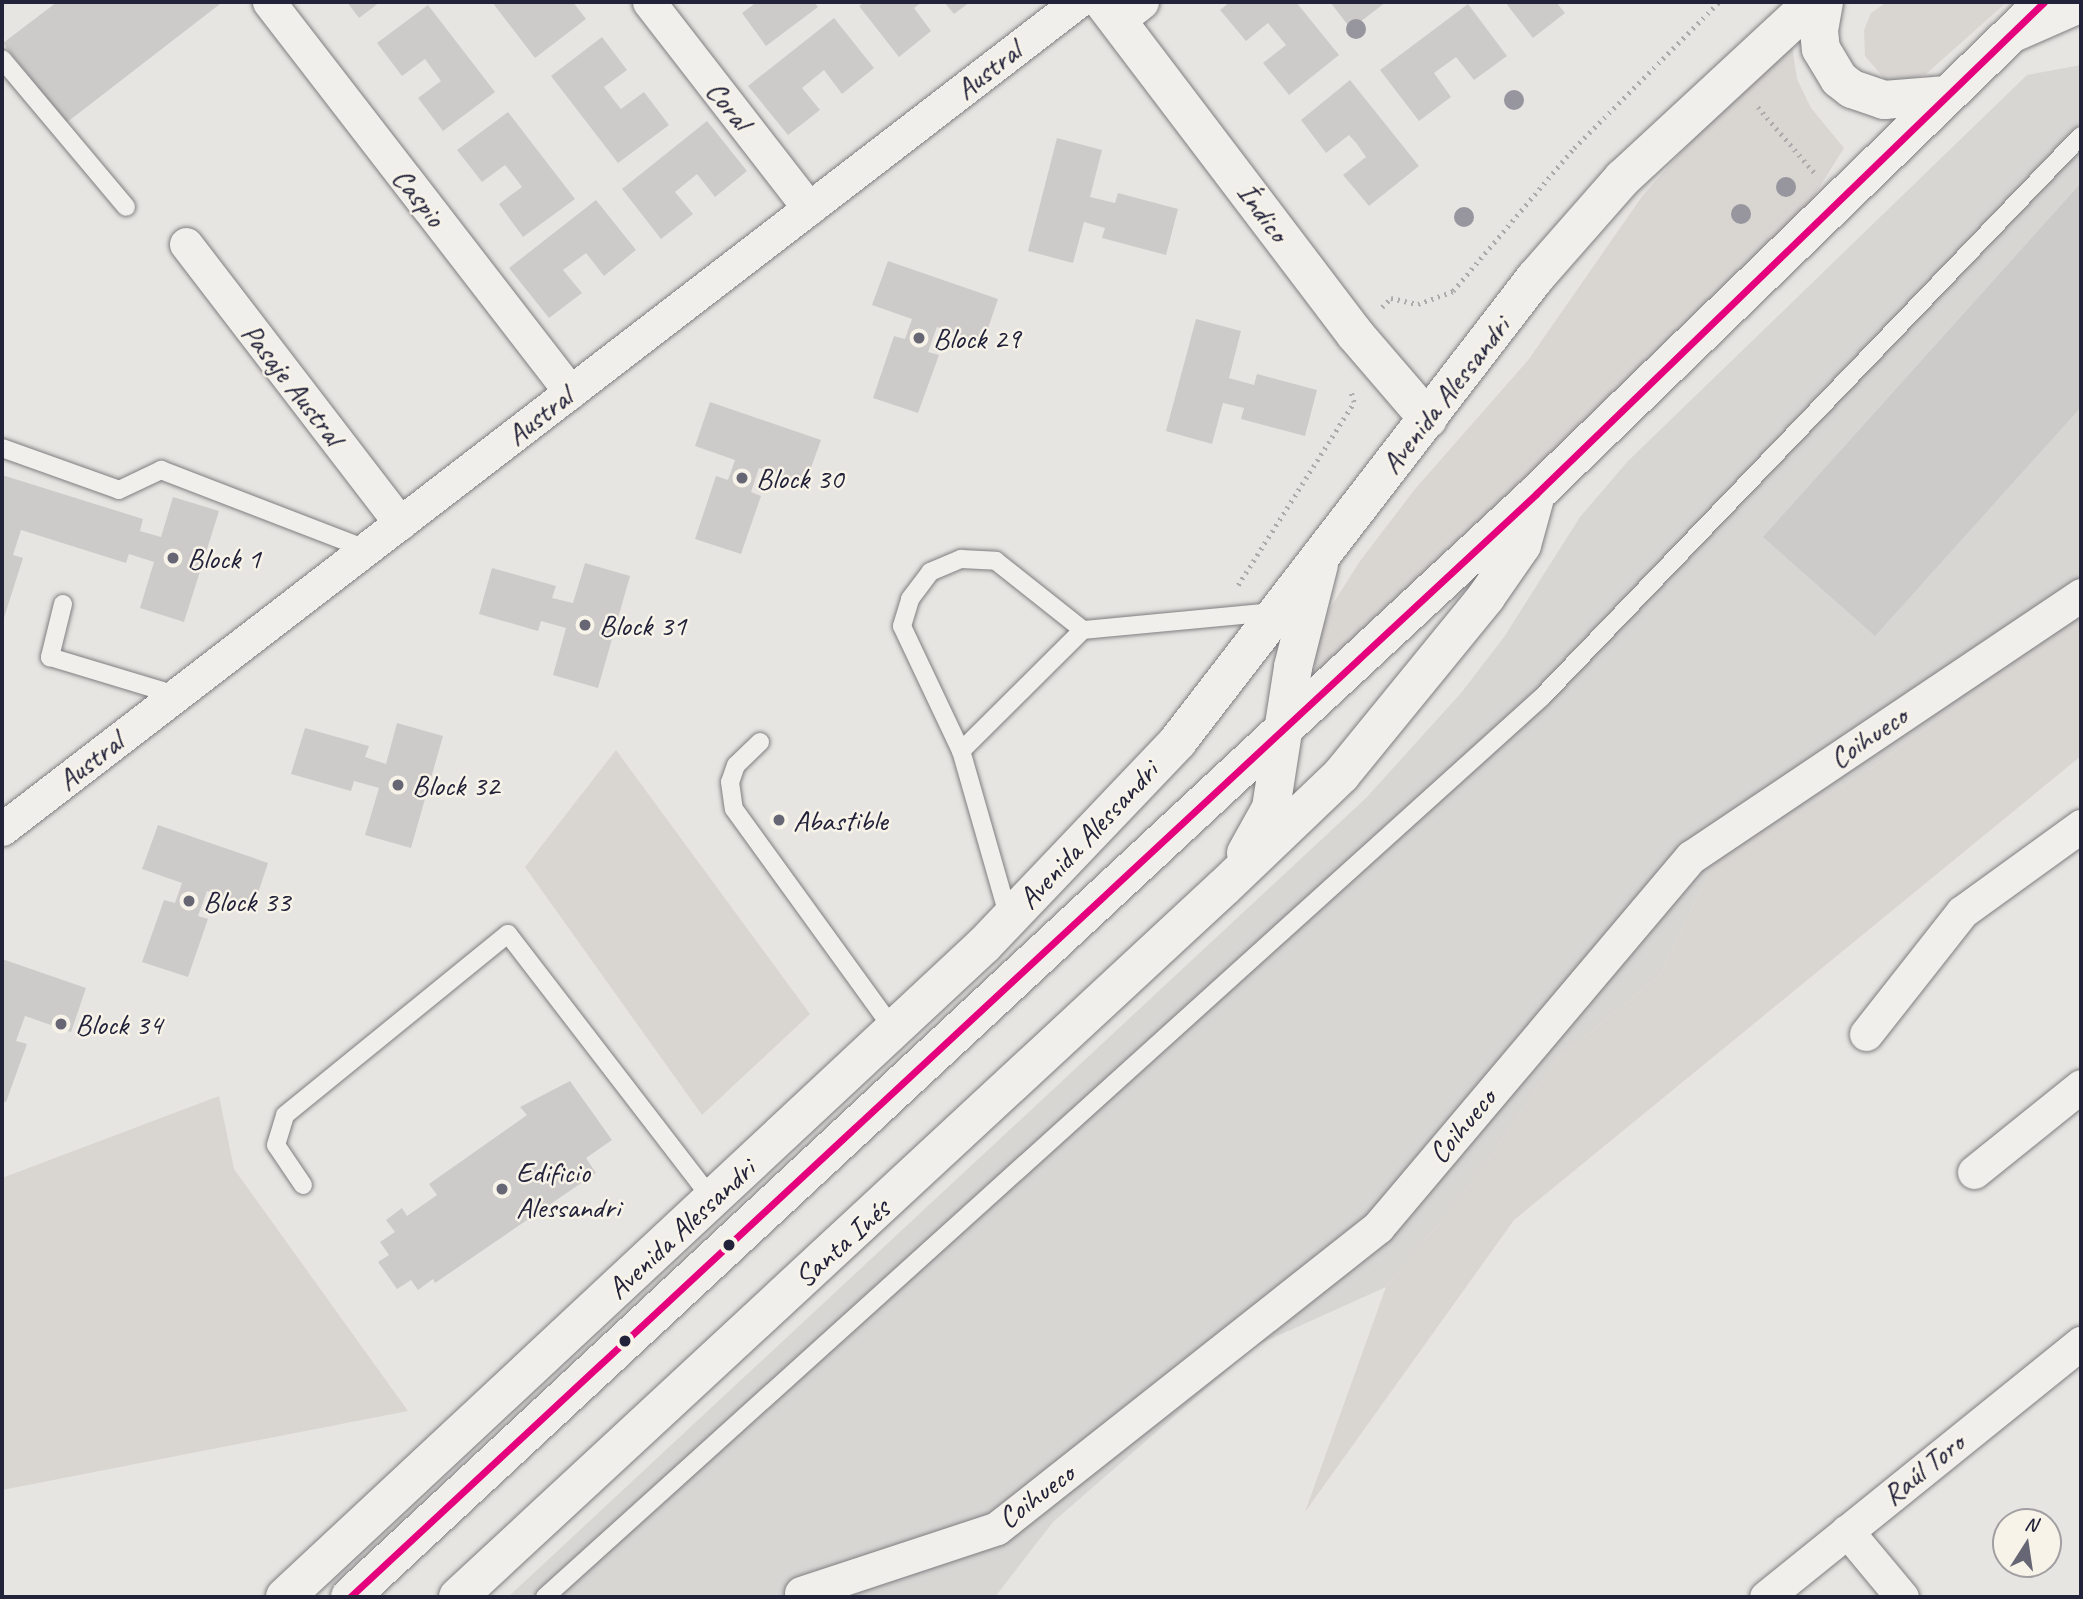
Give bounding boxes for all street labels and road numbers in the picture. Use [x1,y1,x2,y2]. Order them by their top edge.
street label: Austral [948,33,1028,107]
street label: Coral [699,73,759,137]
street label: Caspio [385,160,453,234]
street label: Índico [1229,175,1297,249]
street label: Avenida Alessandri [1373,309,1517,481]
street label: Pasaje Austral [234,316,352,452]
street label: Austral [499,379,579,453]
street label: Coihueco [1822,698,1914,776]
street label: Austral [50,724,130,798]
street label: Avenida Alessandri [1010,754,1166,916]
street label: Coihueco [1420,1081,1504,1171]
street label: Avenida Alessandri [600,1151,762,1307]
street label: Santa Inés [787,1191,897,1295]
street label: Raúl Toro [1875,1425,1971,1513]
street label: Coihueco [991,1456,1081,1536]

